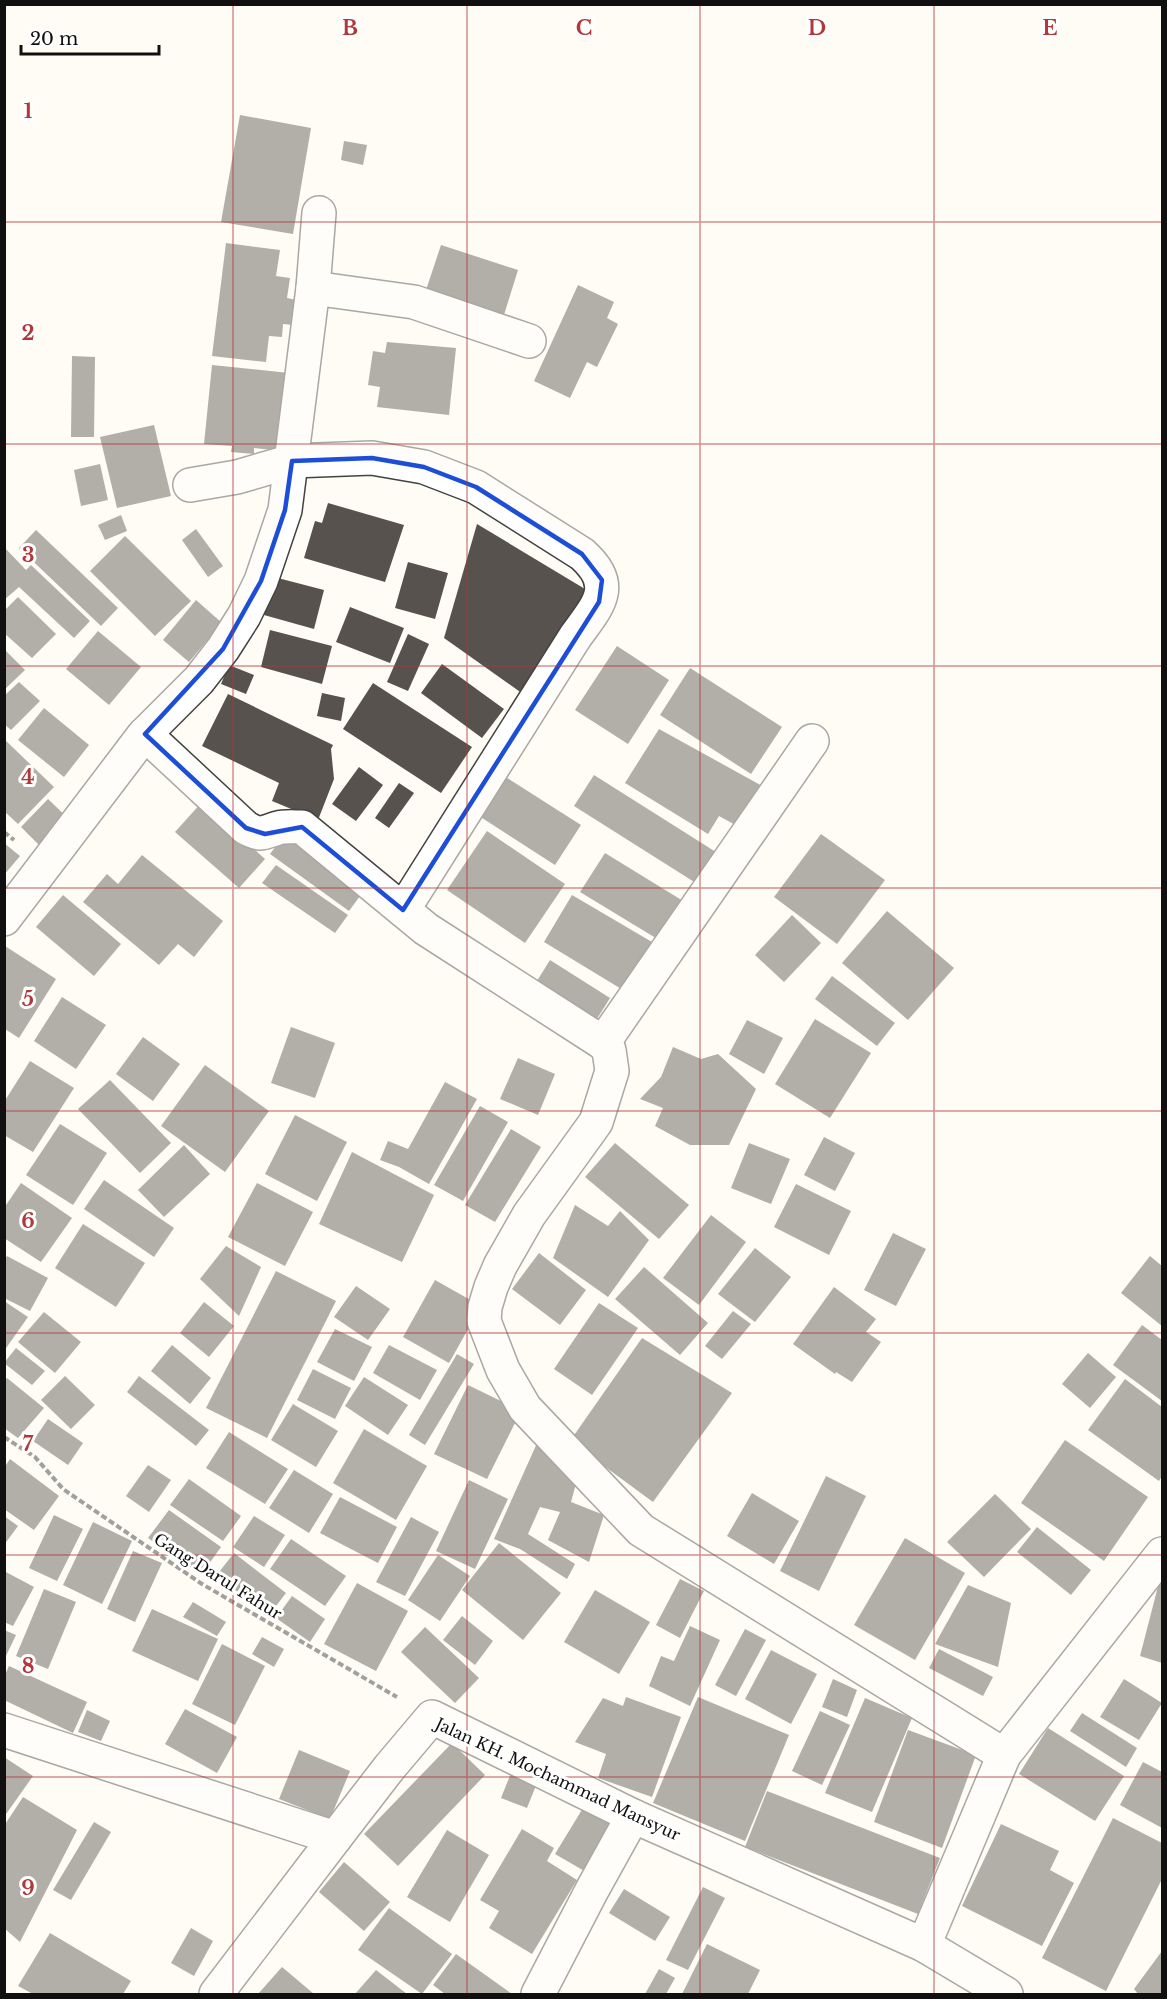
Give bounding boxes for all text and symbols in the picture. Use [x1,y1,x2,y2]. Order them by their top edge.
text: B [342,16,358,40]
text: C [576,16,592,40]
text: D [808,16,826,40]
text: E [1042,16,1058,40]
scale bar [21,18,159,56]
text: 20 m [30,28,78,50]
text: 1 [24,99,33,123]
text: 2 [21,321,35,345]
text: 3 [22,543,34,567]
text: 4 [21,765,35,789]
text: 5 [22,987,34,1011]
text: 6 [21,1209,35,1233]
text: 7 [23,1432,34,1456]
street label: Gang Darul Fahur [150,1529,286,1624]
text: 8 [22,1654,34,1678]
street label: Jalan KH. Mochammad Mansyur [431,1712,684,1845]
text: 9 [21,1876,35,1900]

